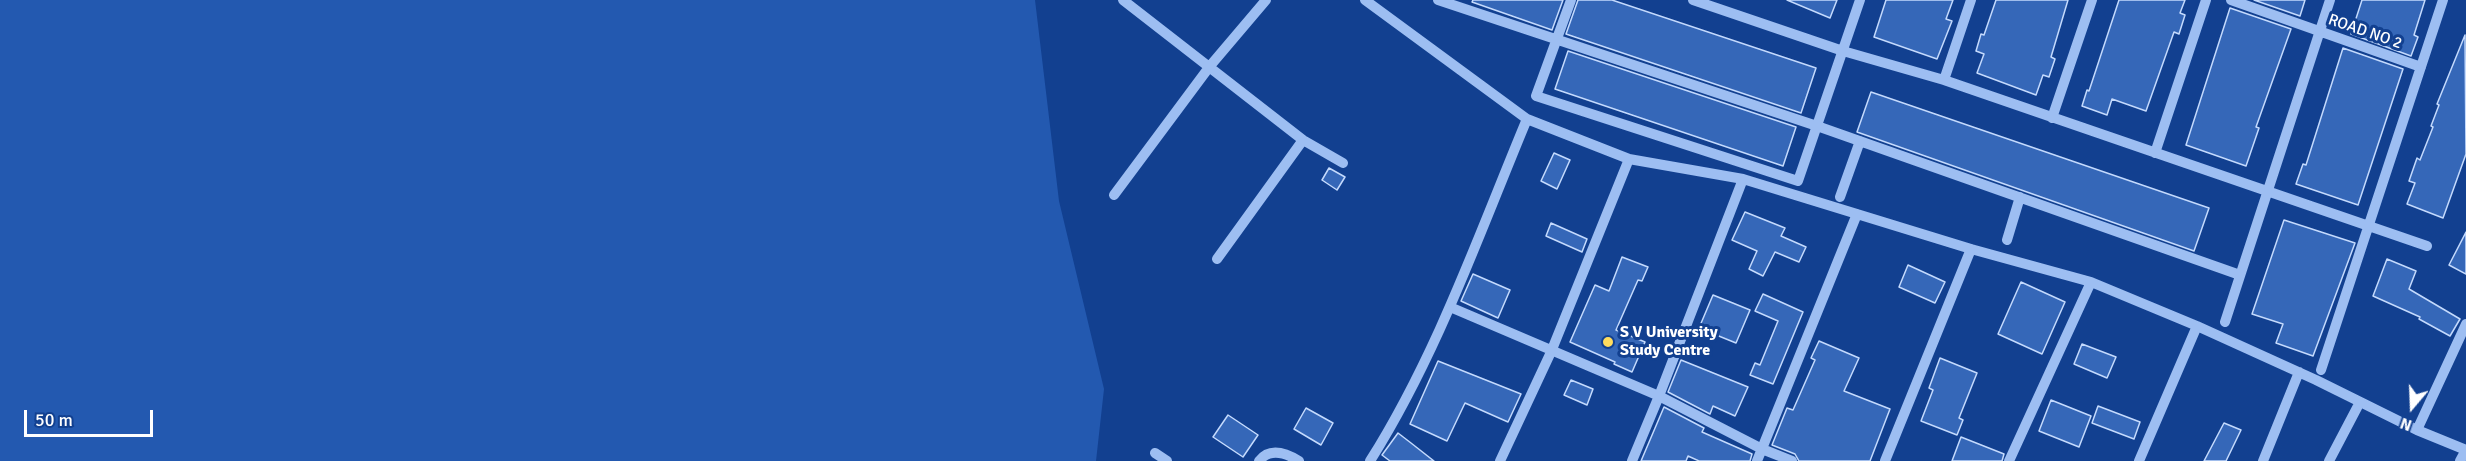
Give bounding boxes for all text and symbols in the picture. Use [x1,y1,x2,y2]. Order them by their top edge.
street label: ROAD NO 2 [2326,10,2404,54]
place label: S V University Study Centre [1620,323,1718,361]
marker: S V University Study Centre [1601,335,1615,349]
north arrow [2382,377,2442,437]
scale bar [27,398,156,436]
text: 50 m [35,409,73,431]
text: N [2398,413,2415,435]

